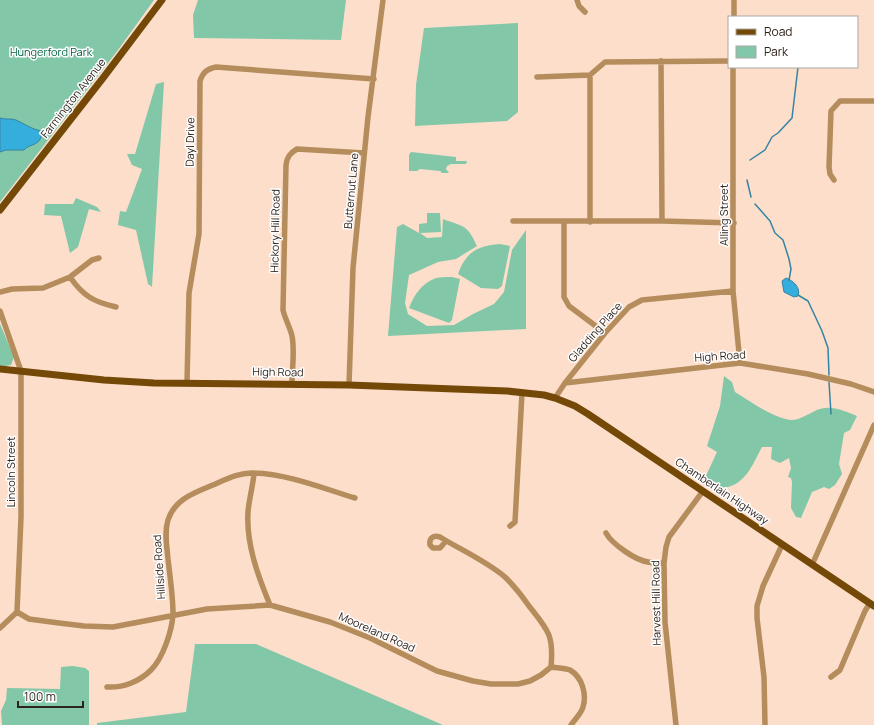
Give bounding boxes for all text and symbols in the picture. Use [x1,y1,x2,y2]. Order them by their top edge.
legend [728,16,858,68]
text: Road [764,23,792,40]
text: Park [764,43,789,60]
park label: Hungerford Park [10,44,93,59]
street label: Farmington Avenue [37,54,109,141]
street label: Dayl Drive [182,117,197,167]
street label: Butternut Lane [340,152,361,230]
street label: Alling Street [716,184,731,246]
street label: Hickory Hill Road [266,189,283,273]
street label: Gladding Place [564,298,625,365]
street label: High Road [694,346,746,365]
street label: High Road [252,364,304,379]
street label: Lincoln Street [3,437,18,507]
street label: Chamberlain Highway [673,454,772,528]
street label: Hillside Road [149,534,168,600]
street label: Harvest Hill Road [647,560,664,646]
street label: Mooreland Road [336,608,418,655]
scale bar [18,683,83,709]
text: 100 m [24,688,56,705]

